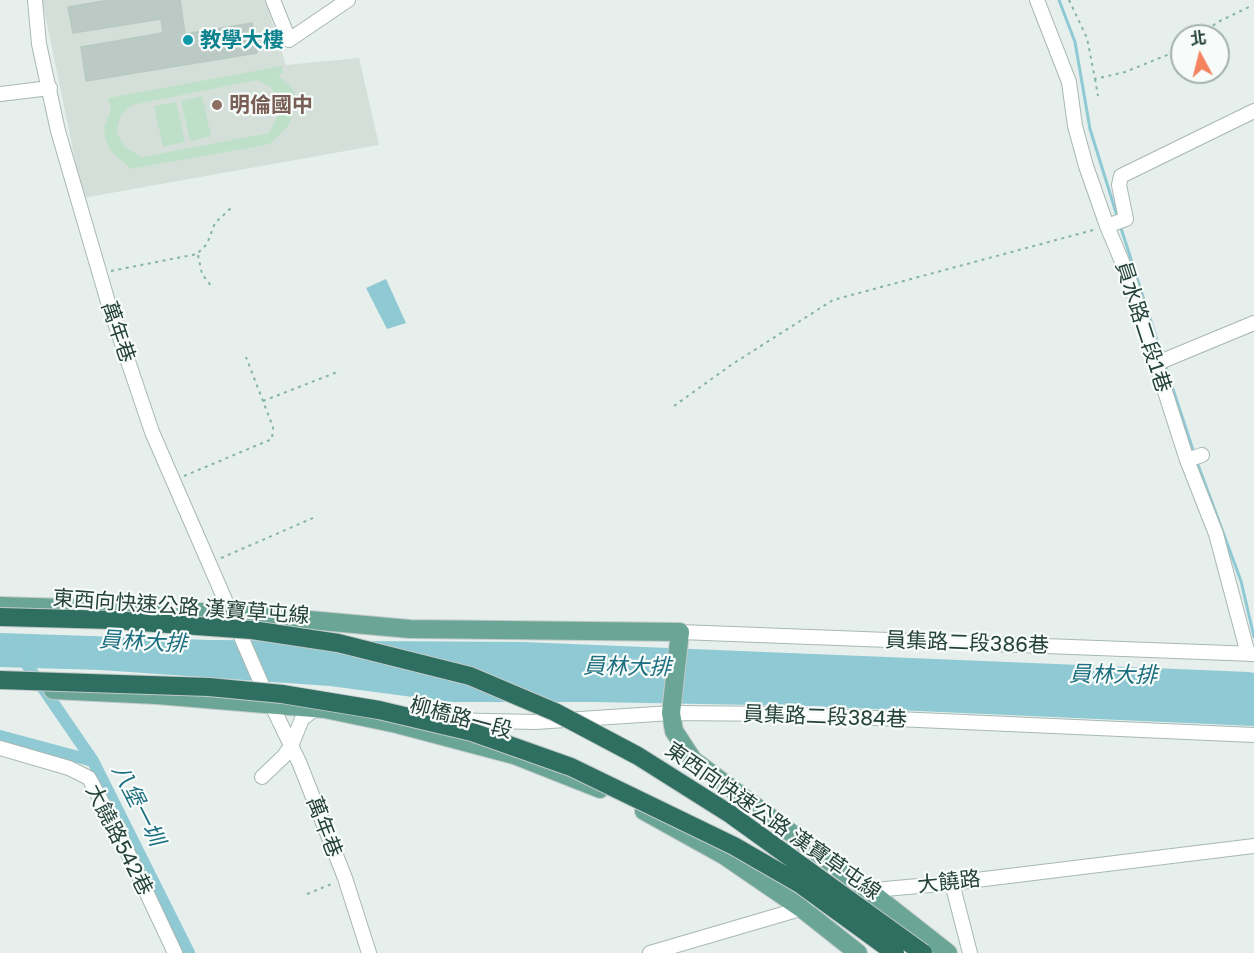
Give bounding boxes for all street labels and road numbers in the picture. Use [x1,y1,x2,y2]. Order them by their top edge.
street label: 員水路二段1巷 [1110,258,1176,396]
street label: 萬年巷 [96,298,140,366]
street label: 東西向快速公路 漢寶草屯線 [52,585,310,629]
street label: 員集路二段386巷 [885,628,1049,658]
street label: 柳橋路一段 [407,692,515,744]
street label: 員集路二段384巷 [743,702,907,732]
street label: 東西向快速公路 漢寶草屯線 [660,737,886,905]
street label: 大饒路542巷 [80,780,158,900]
street label: 萬年巷 [301,793,347,861]
street label: 大饒路 [916,866,982,898]

